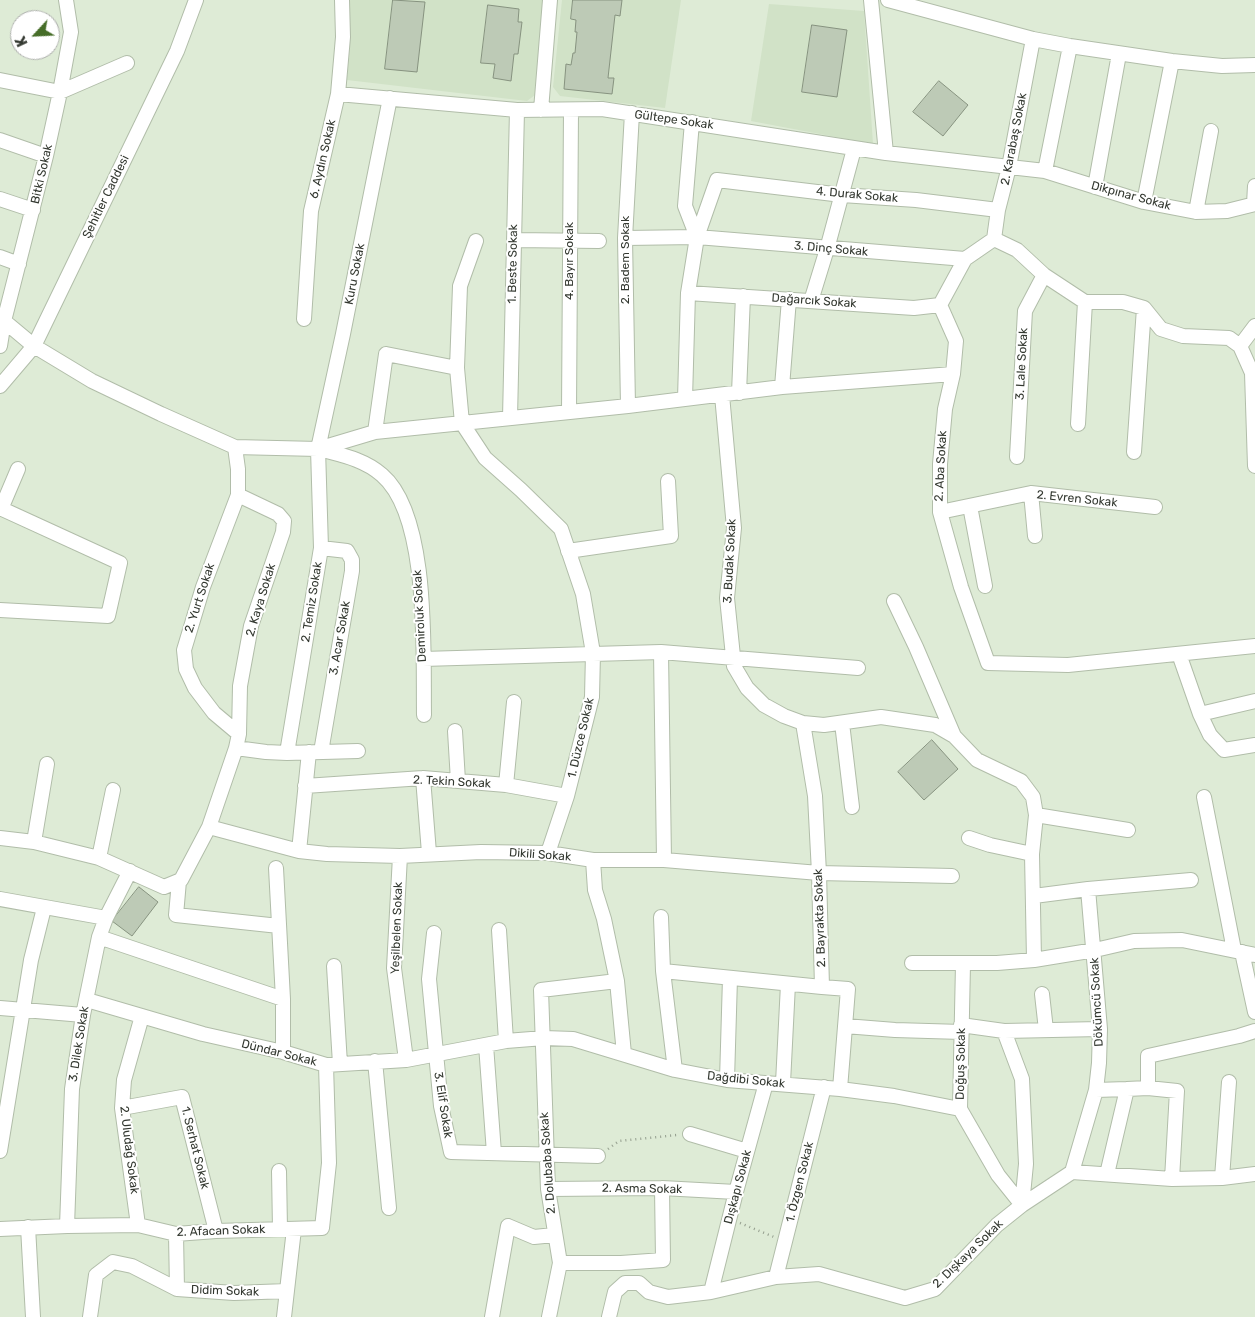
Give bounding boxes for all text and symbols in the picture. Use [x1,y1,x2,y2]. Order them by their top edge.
north arrow [10,10,60,60]
text: K [12,33,32,49]
street label: 2. Karabaş Sokak [998,92,1030,186]
street label: Gültepe Sokak [633,107,715,133]
street label: 6. Aydın Sokak [307,118,339,200]
street label: Bitki Sokak [28,143,56,205]
street label: Şehitler Caddesi [80,153,132,241]
street label: Dikpınar Sokak [1090,178,1172,214]
street label: 4. Durak Sokak [815,184,899,206]
street label: 2. Badem Sokak [619,216,633,304]
street label: 4. Bayır Sokak [563,222,577,300]
street label: 1. Beste Sokak [505,224,521,304]
street label: 3. Dinç Sokak [793,239,869,259]
street label: Kuru Sokak [342,242,368,306]
street label: Dağarcık Sokak [771,291,857,311]
street label: 3. Lale Sokak [1013,327,1031,401]
street label: 2. Aba Sokak [932,430,950,502]
street label: 2. Evren Sokak [1036,488,1118,510]
street label: 3. Budak Sokak [721,518,739,604]
street label: 2. Yurt Sokak [182,561,218,635]
street label: 2. Temiz Sokak [299,561,325,643]
street label: 2. Kaya Sokak [243,562,279,638]
street label: Demiroluk Sokak [410,569,430,663]
street label: 3. Acar Sokak [326,600,354,676]
street label: 1. Düzce Sokak [565,696,597,780]
street label: 2. Tekin Sokak [413,773,491,791]
street label: Dikili Sokak [508,846,572,864]
street label: 2. Bayrakta Sokak [811,868,829,968]
street label: Yeşilbelen Sokak [388,882,406,974]
street label: Dökümcü Sokak [1087,957,1107,1047]
street label: 3. Dilek Sokak [66,1005,92,1083]
street label: Doğuş Sokak [953,1028,969,1100]
street label: Dündar Sokak [240,1037,318,1069]
street label: Dağdibi Sokak [706,1069,786,1091]
street label: 3. Elif Sokak [431,1071,455,1139]
street label: 2. Uludağ Sokak [116,1105,142,1195]
street label: 1. Serhat Sokak [178,1105,212,1191]
street label: 2. Dolubaba Sokak [537,1112,559,1214]
street label: 1. Özgen Sokak [783,1140,817,1224]
street label: Dışkapı Sokak [721,1148,755,1226]
street label: 2. Asma Sokak [602,1181,682,1197]
street label: 2. Dışkaya Sokak [930,1217,1006,1291]
street label: 2. Afacan Sokak [176,1222,266,1240]
street label: Didim Sokak [191,1283,259,1299]

